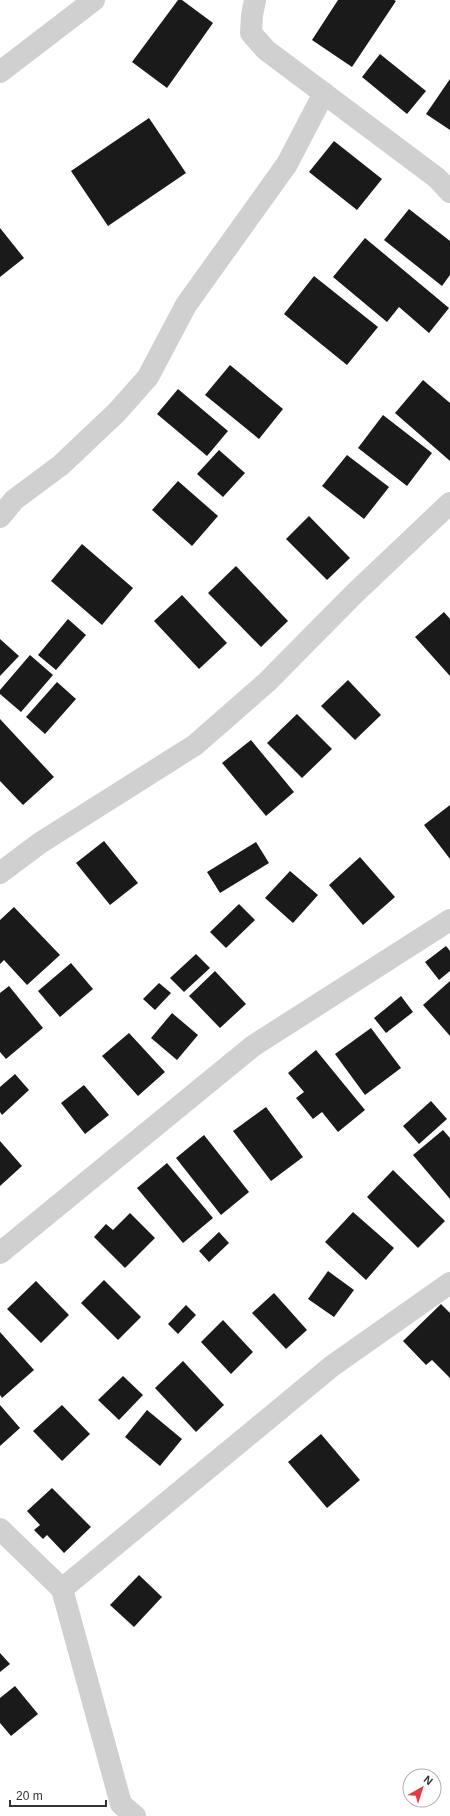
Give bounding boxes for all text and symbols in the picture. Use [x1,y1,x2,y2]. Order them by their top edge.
north arrow [402,1768,442,1808]
text: N [421,1773,435,1787]
scale bar [10,1782,106,1808]
text: 20 m [16,1789,43,1803]

